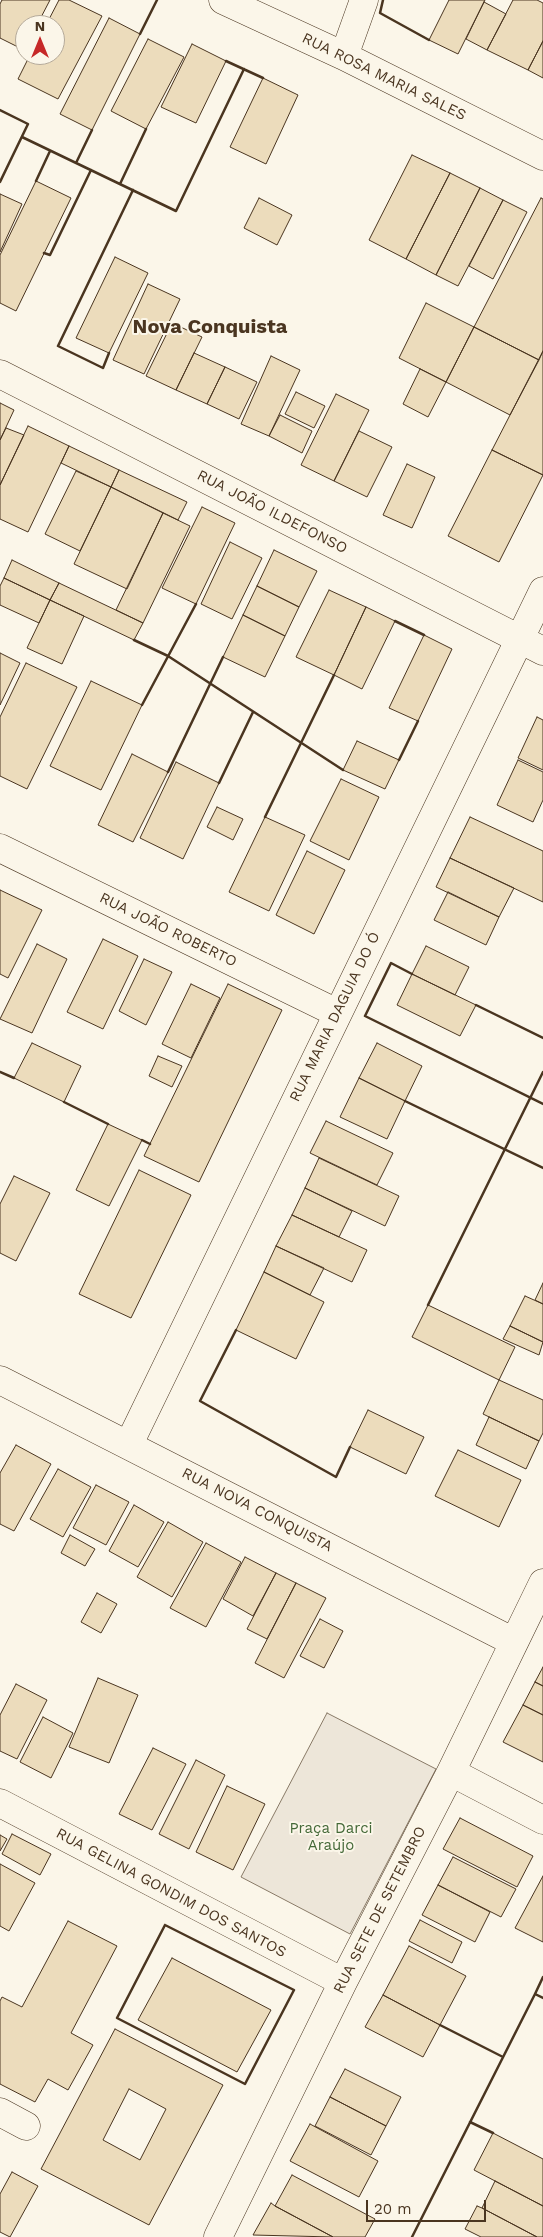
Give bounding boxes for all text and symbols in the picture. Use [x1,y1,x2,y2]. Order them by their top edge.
north arrow [15,15,65,65]
text: N [35,18,45,34]
street label: RUA ROSA MARIA SALES [299,29,469,125]
district label: Nova Conquista [133,315,287,339]
street label: RUA JOÃO ILDEFONSO [194,466,350,558]
street label: RUA JOÃO ROBERTO [96,889,240,971]
street label: RUA MARIA DAGUIA DO Ó [286,929,384,1105]
street label: RUA NOVA CONQUISTA [179,1464,335,1556]
park label: Praça Darci Araújo [289,1820,373,1855]
street label: RUA SETE DE SETEMBRO [330,1823,430,1997]
street label: RUA GELINA GONDIM DOS SANTOS [53,1824,289,1962]
scale bar [368,2190,488,2222]
text: 20 m [374,2200,412,2218]

